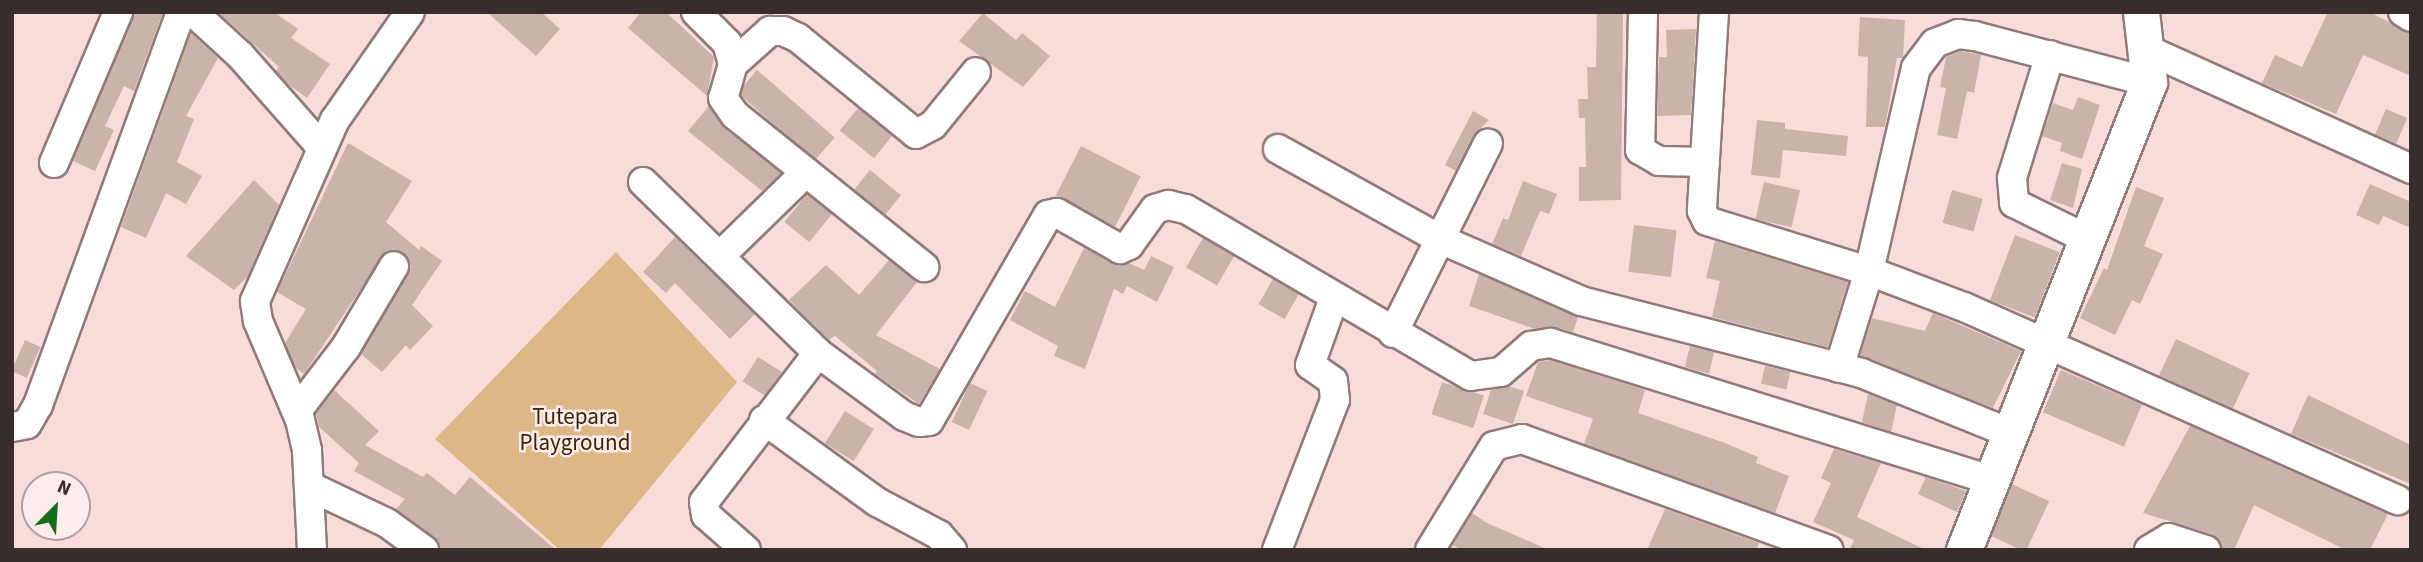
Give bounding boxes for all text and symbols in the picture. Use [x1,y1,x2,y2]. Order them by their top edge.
park label: Tutepara Playground [520,403,630,457]
north arrow [21,471,91,541]
text: N [53,473,75,503]

